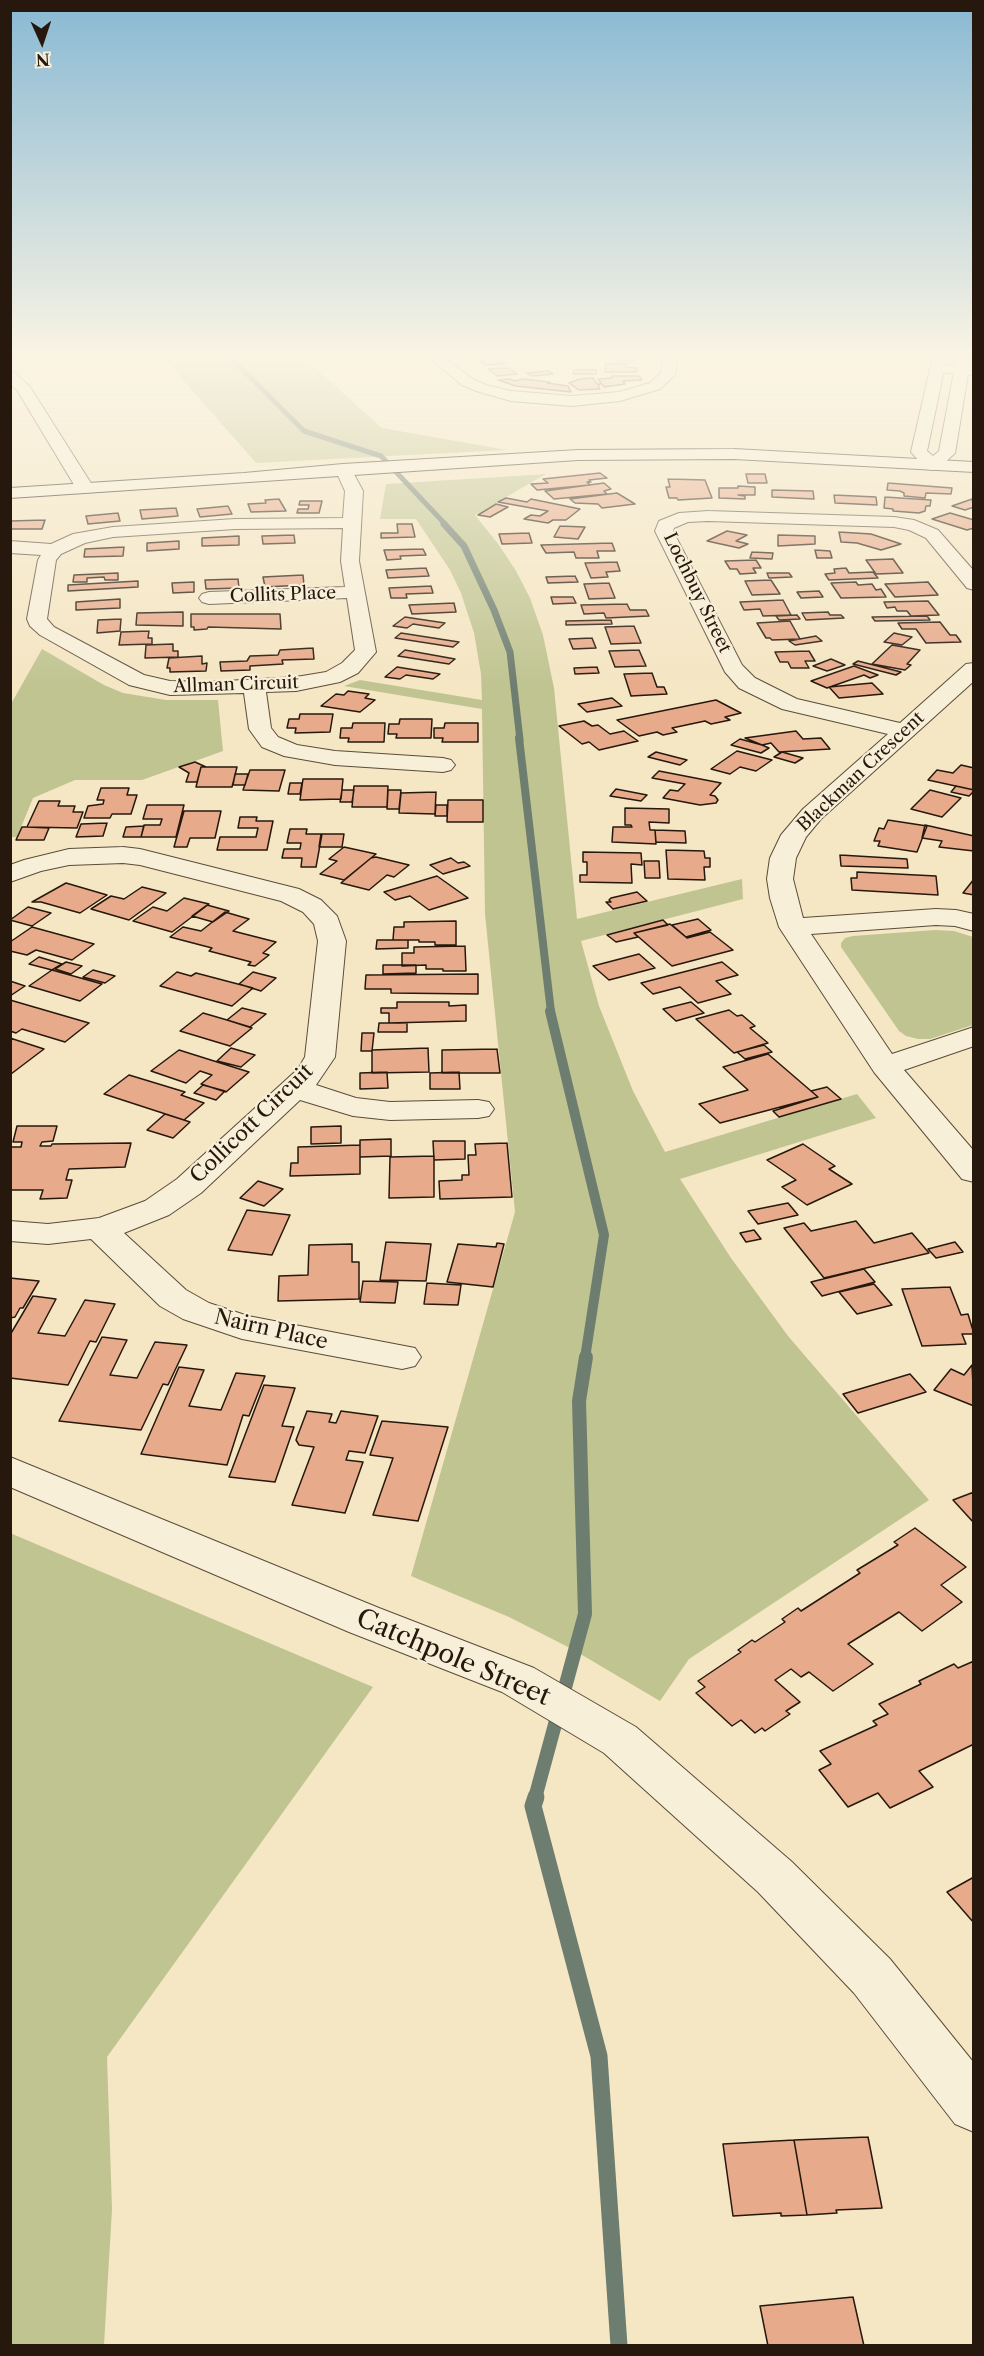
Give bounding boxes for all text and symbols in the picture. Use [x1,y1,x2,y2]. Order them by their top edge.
north arrow [12,12,72,72]
text: N [35,50,50,70]
street label: Lochbuy Street [659,529,735,657]
street label: Collits Place [229,582,337,608]
street label: Allman Circuit [173,672,299,698]
street label: Blackman Crescent [793,708,929,836]
street label: Collicott Circuit [185,1059,319,1189]
street label: Nairn Place [212,1305,330,1355]
street label: Catchpole Street [351,1603,555,1713]

